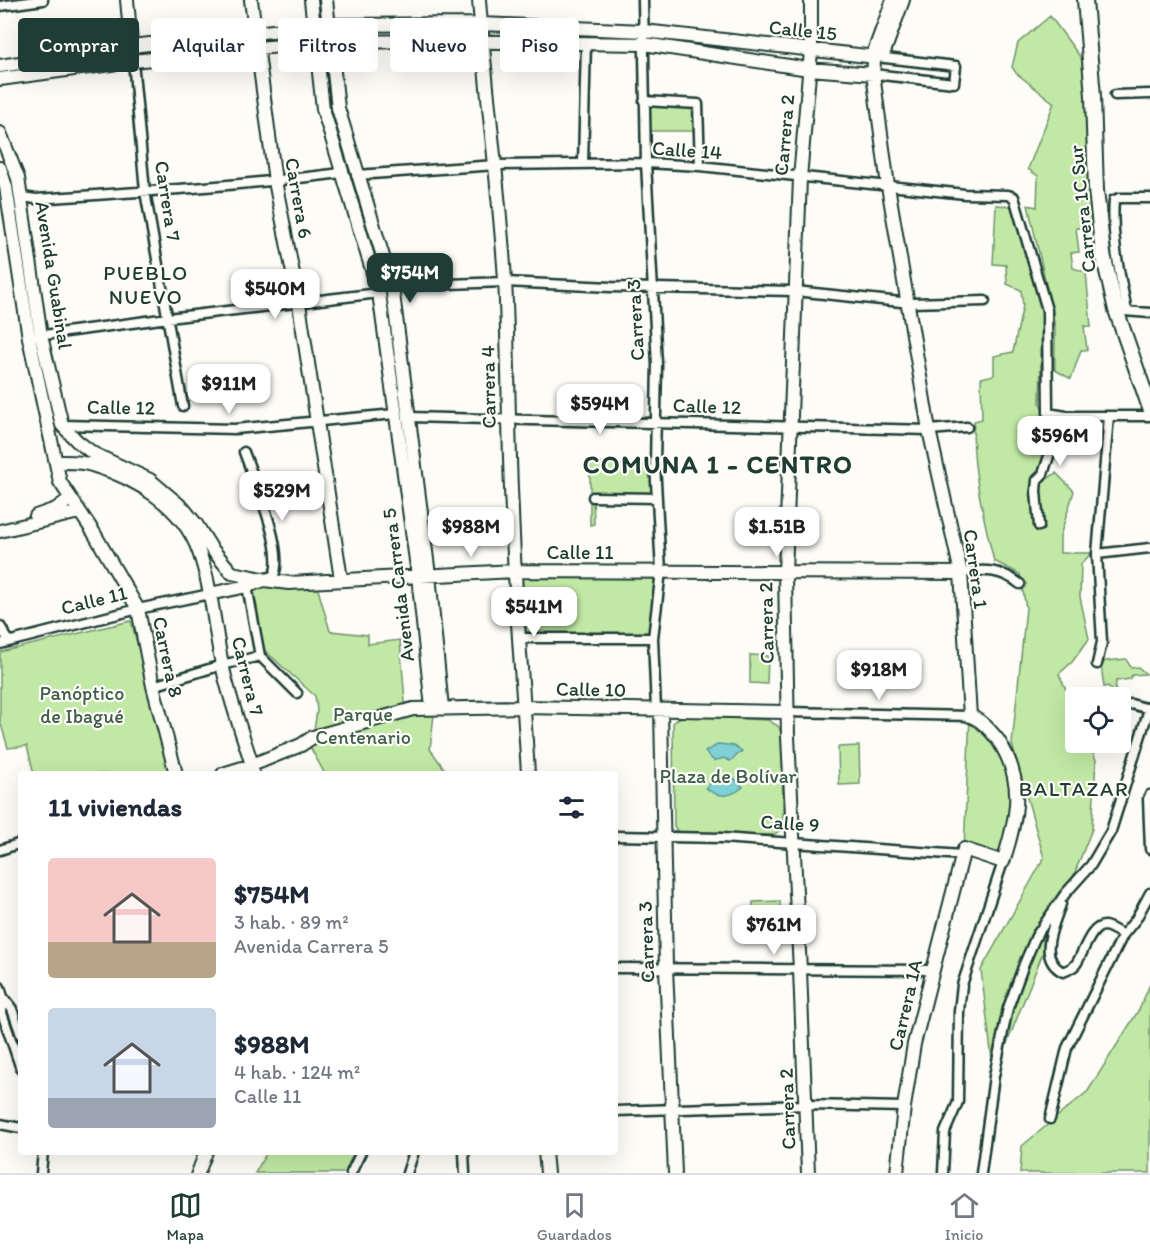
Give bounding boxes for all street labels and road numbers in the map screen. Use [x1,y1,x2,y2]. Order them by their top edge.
street label: Calle 15 [768,14,838,46]
street label: Carrera 2 [768,93,800,177]
street label: Calle 14 [651,136,723,164]
street label: Carrera 1C Sur [1063,144,1101,274]
street label: Carrera 6 [280,156,318,240]
street label: Carrera 7 [150,159,186,243]
street label: Avenida Guabinal [30,199,78,351]
street label: Carrera 3 [621,278,649,362]
street label: Carrera 4 [475,345,501,429]
street label: Calle 12 [672,393,742,419]
street label: Calle 12 [87,394,156,420]
street label: Avenida Carrera 5 [377,507,419,663]
street label: Carrera 1 [959,528,993,610]
street label: Calle 11 [546,540,614,564]
street label: Calle 11 [59,580,129,620]
street label: Carrera 2 [753,582,779,664]
street label: Carrera 8 [148,614,188,700]
street label: Carrera 7 [227,634,269,718]
street label: Calle 10 [556,676,626,702]
street label: Calle 9 [760,809,820,837]
street label: Carrera 3 [633,901,659,983]
street label: Carrera 1A [883,957,927,1053]
street label: Carrera 2 [774,1067,800,1150]

